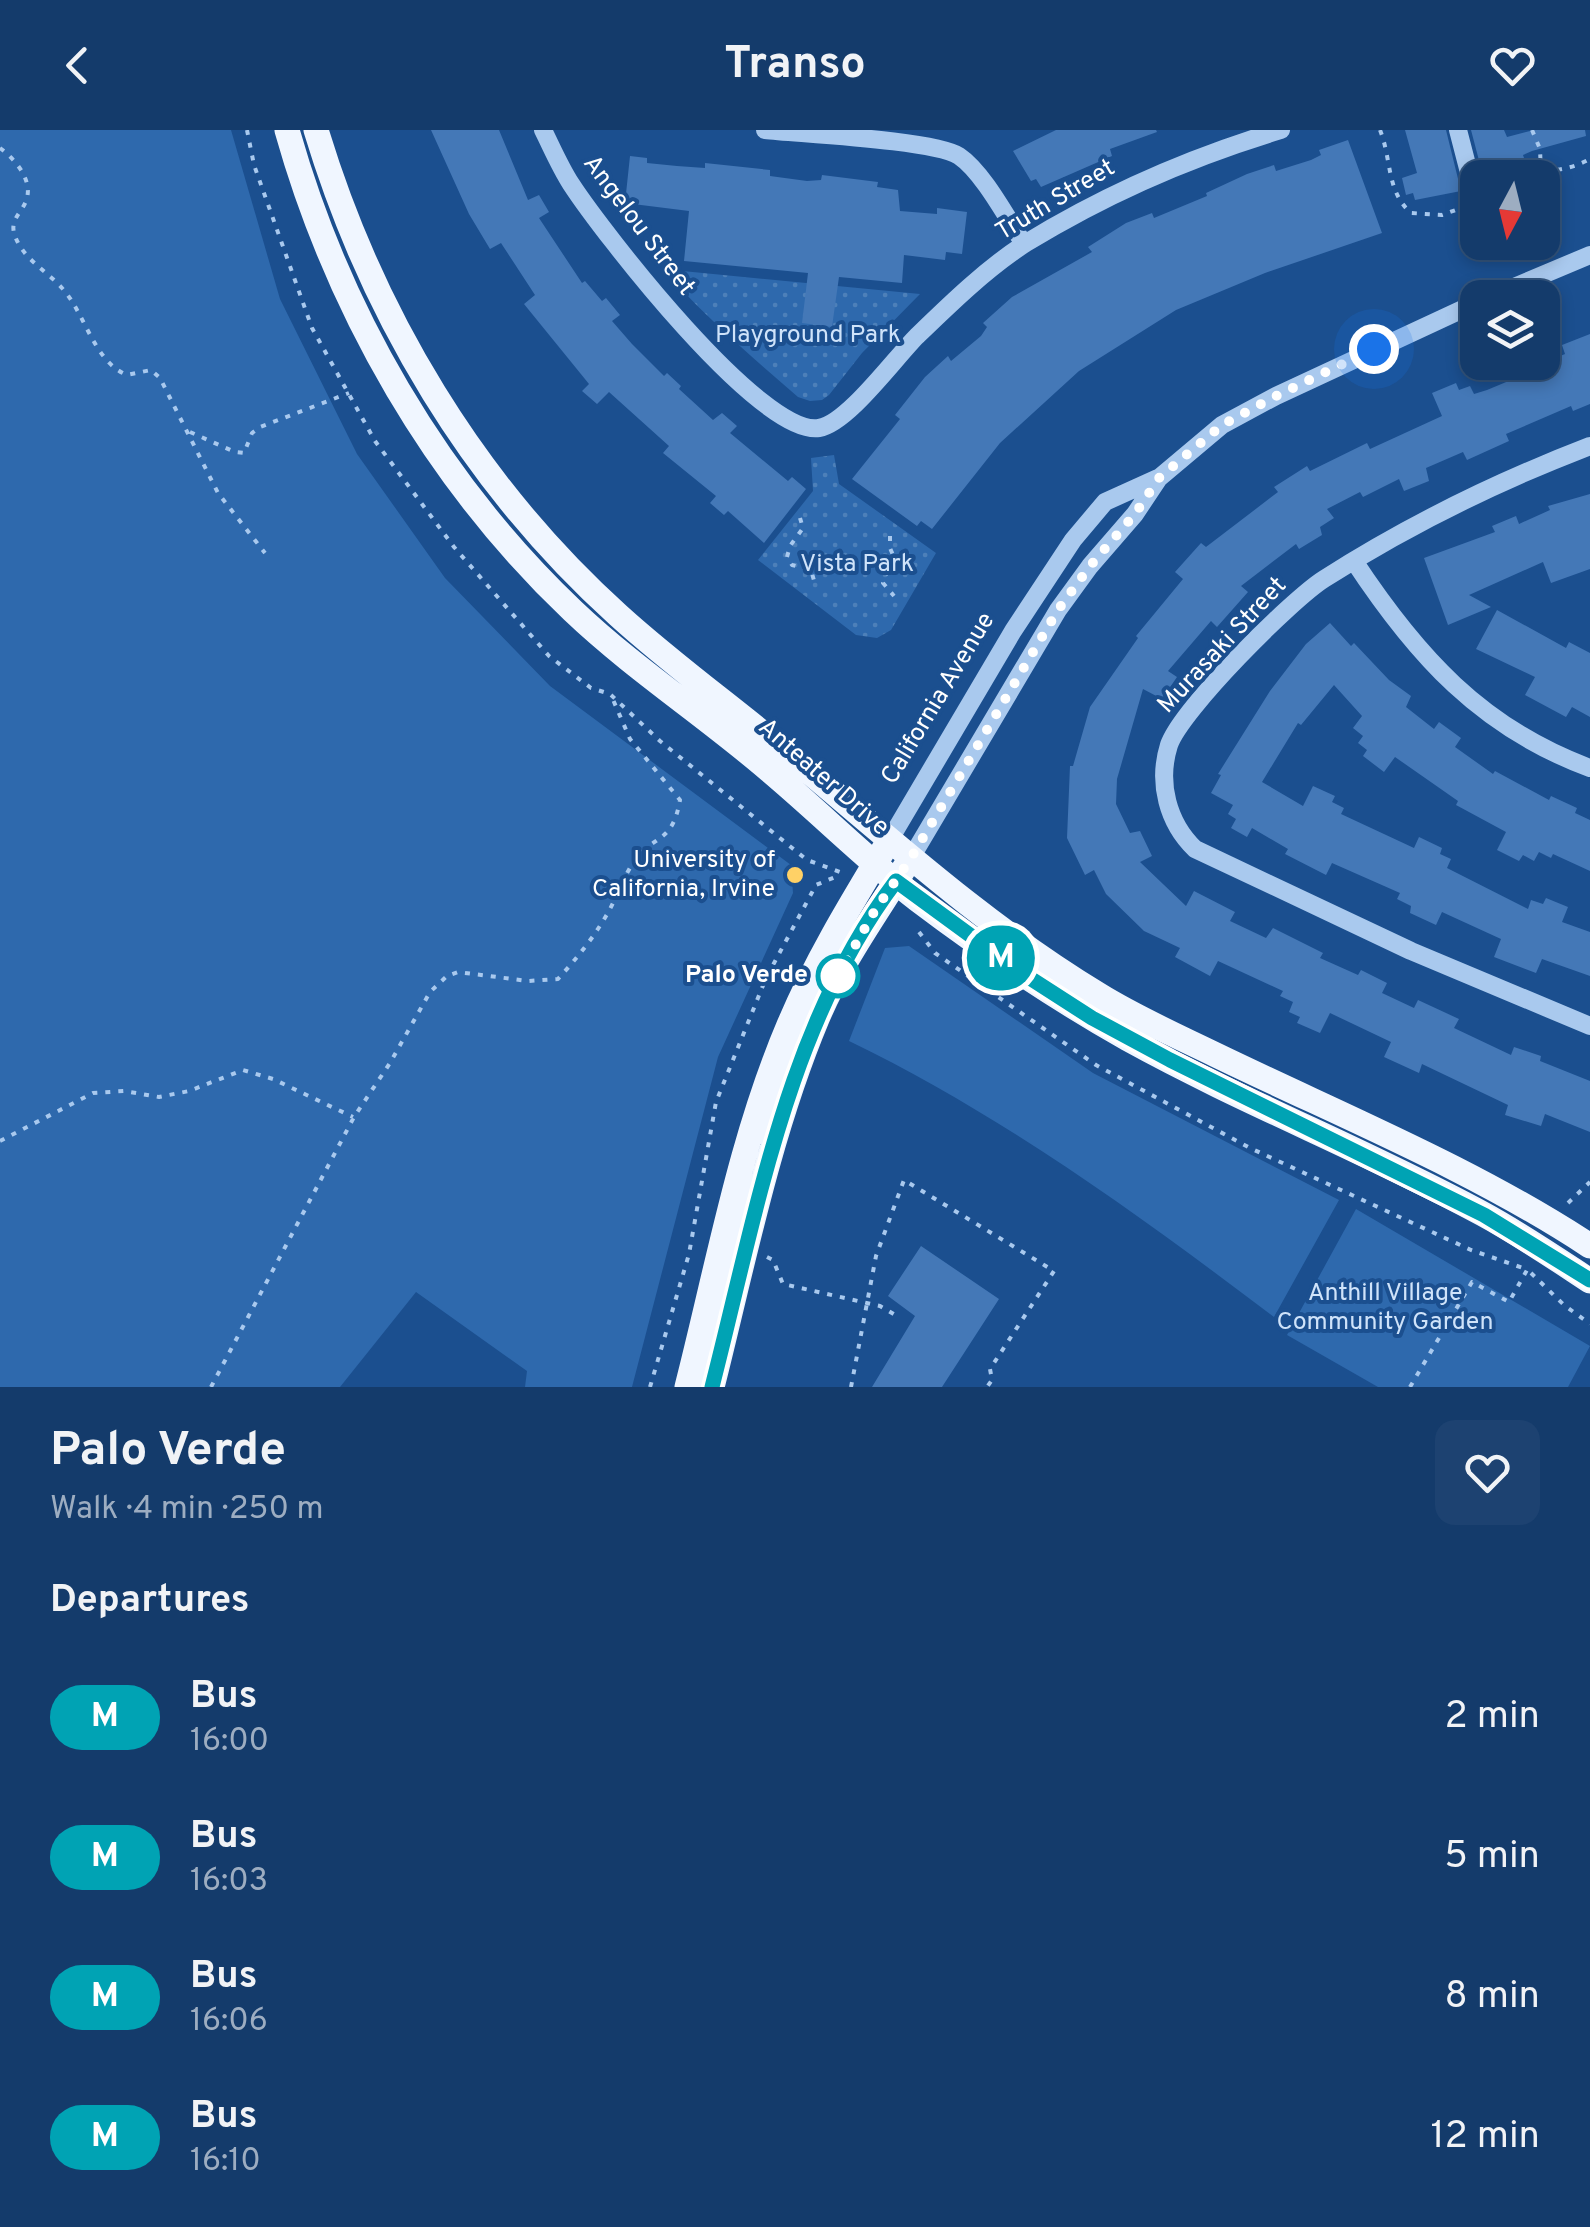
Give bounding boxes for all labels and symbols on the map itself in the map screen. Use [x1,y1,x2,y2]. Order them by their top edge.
street label: Angelou Street [575,149,701,303]
street label: Truth Street [990,153,1122,249]
north arrow [1460,160,1560,260]
park label: Playground Park [715,320,901,352]
your location [1349,324,1399,374]
park label: Vista Park [800,549,914,581]
street label: Murasaki Street [1151,571,1295,721]
street label: California Avenue [875,607,1003,791]
street label: Anteater Drive [751,712,895,844]
place label: University of California, Irvine [592,845,775,906]
marker: University of California, Irvine [784,864,806,886]
line badge: M [968,926,1034,990]
marker: Palo Verde [817,955,859,997]
place label: Palo Verde [685,960,808,992]
park label: Anthill Village Community Garden [1276,1278,1494,1339]

